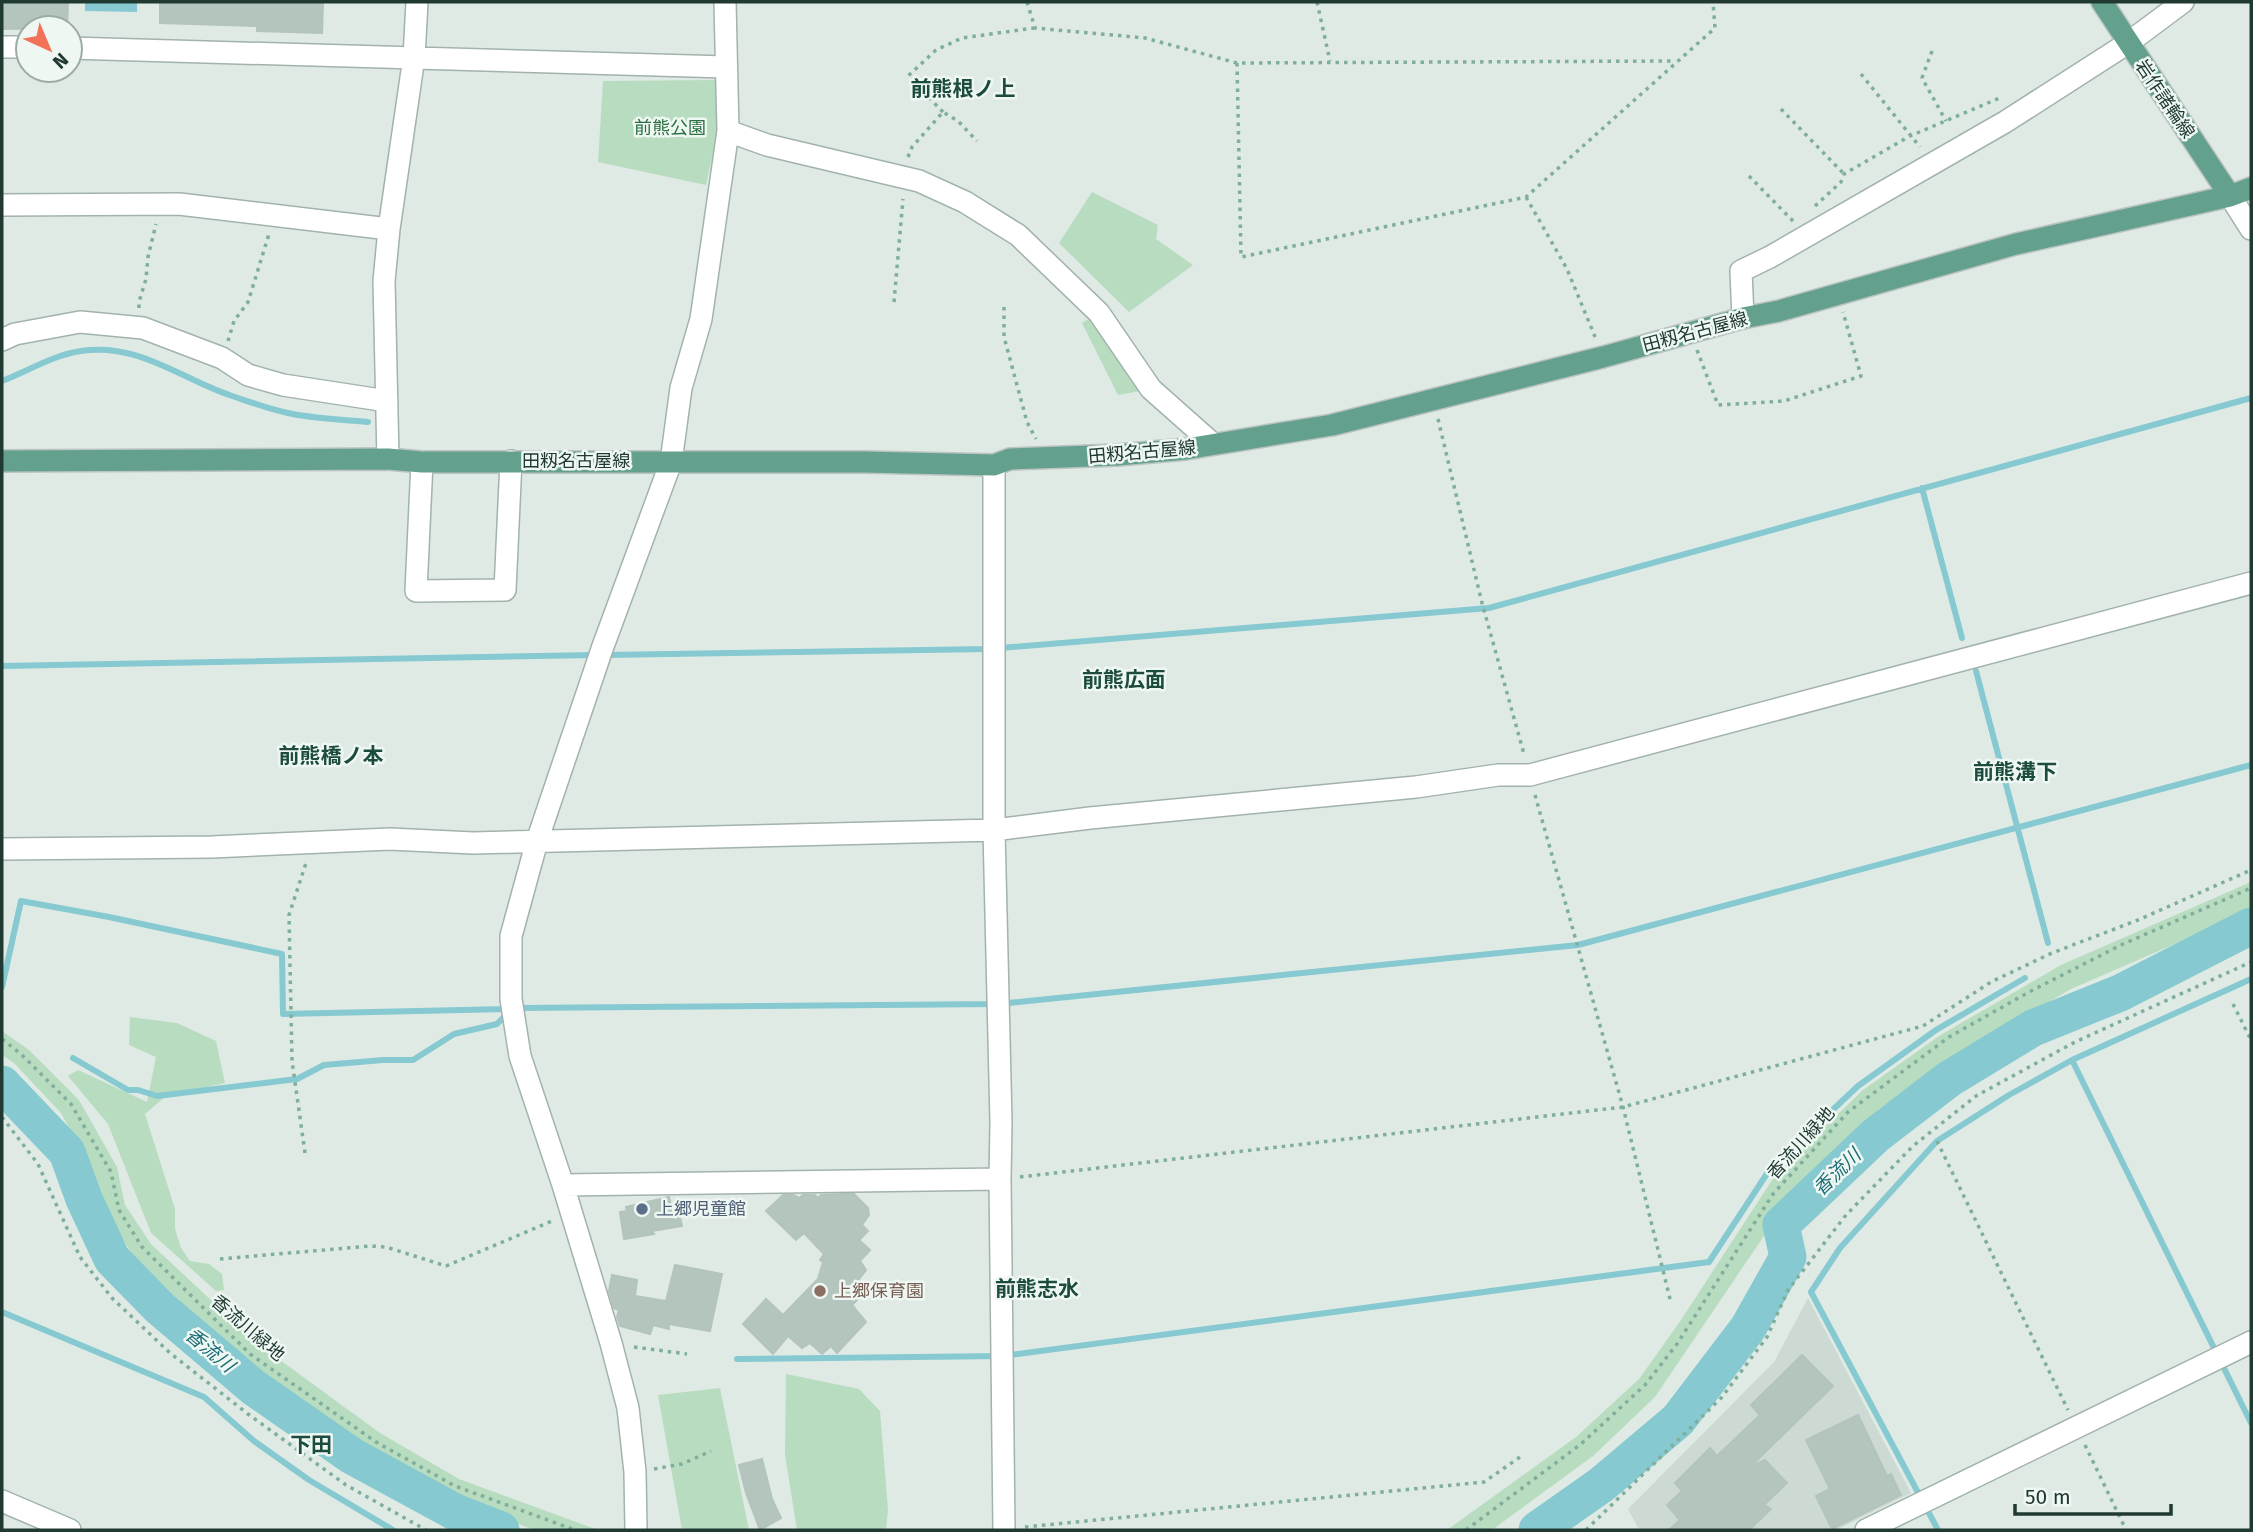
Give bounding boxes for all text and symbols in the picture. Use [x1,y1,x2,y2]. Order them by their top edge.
north arrow [14,14,84,84]
text: N [48,48,73,74]
street label: 岩作諸輪線 [2131,56,2199,142]
district label: 前熊根ノ上 [911,76,1016,102]
park label: 前熊公園 [634,117,706,139]
street label: 田籾名古屋線 [1640,307,1750,357]
street label: 田籾名古屋線 [1087,436,1197,468]
street label: 田籾名古屋線 [522,450,630,472]
district label: 前熊広面 [1082,667,1166,693]
district label: 前熊橋ノ本 [279,743,384,769]
district label: 前熊溝下 [1973,759,2057,785]
street label: 香流川緑地 [1763,1102,1839,1184]
water label: 香流川 [1809,1144,1865,1200]
place label: 上郷児童館 [656,1198,746,1220]
marker: 上郷児童館 [634,1201,650,1217]
district label: 前熊志水 [995,1276,1079,1302]
place label: 上郷保育園 [834,1280,924,1302]
marker: 上郷保育園 [812,1283,828,1299]
street label: 香流川緑地 [207,1290,289,1366]
water label: 香流川 [181,1323,239,1377]
district label: 下田 [290,1432,332,1458]
scale bar [2015,1472,2171,1516]
text: 50 m [2025,1484,2071,1510]

